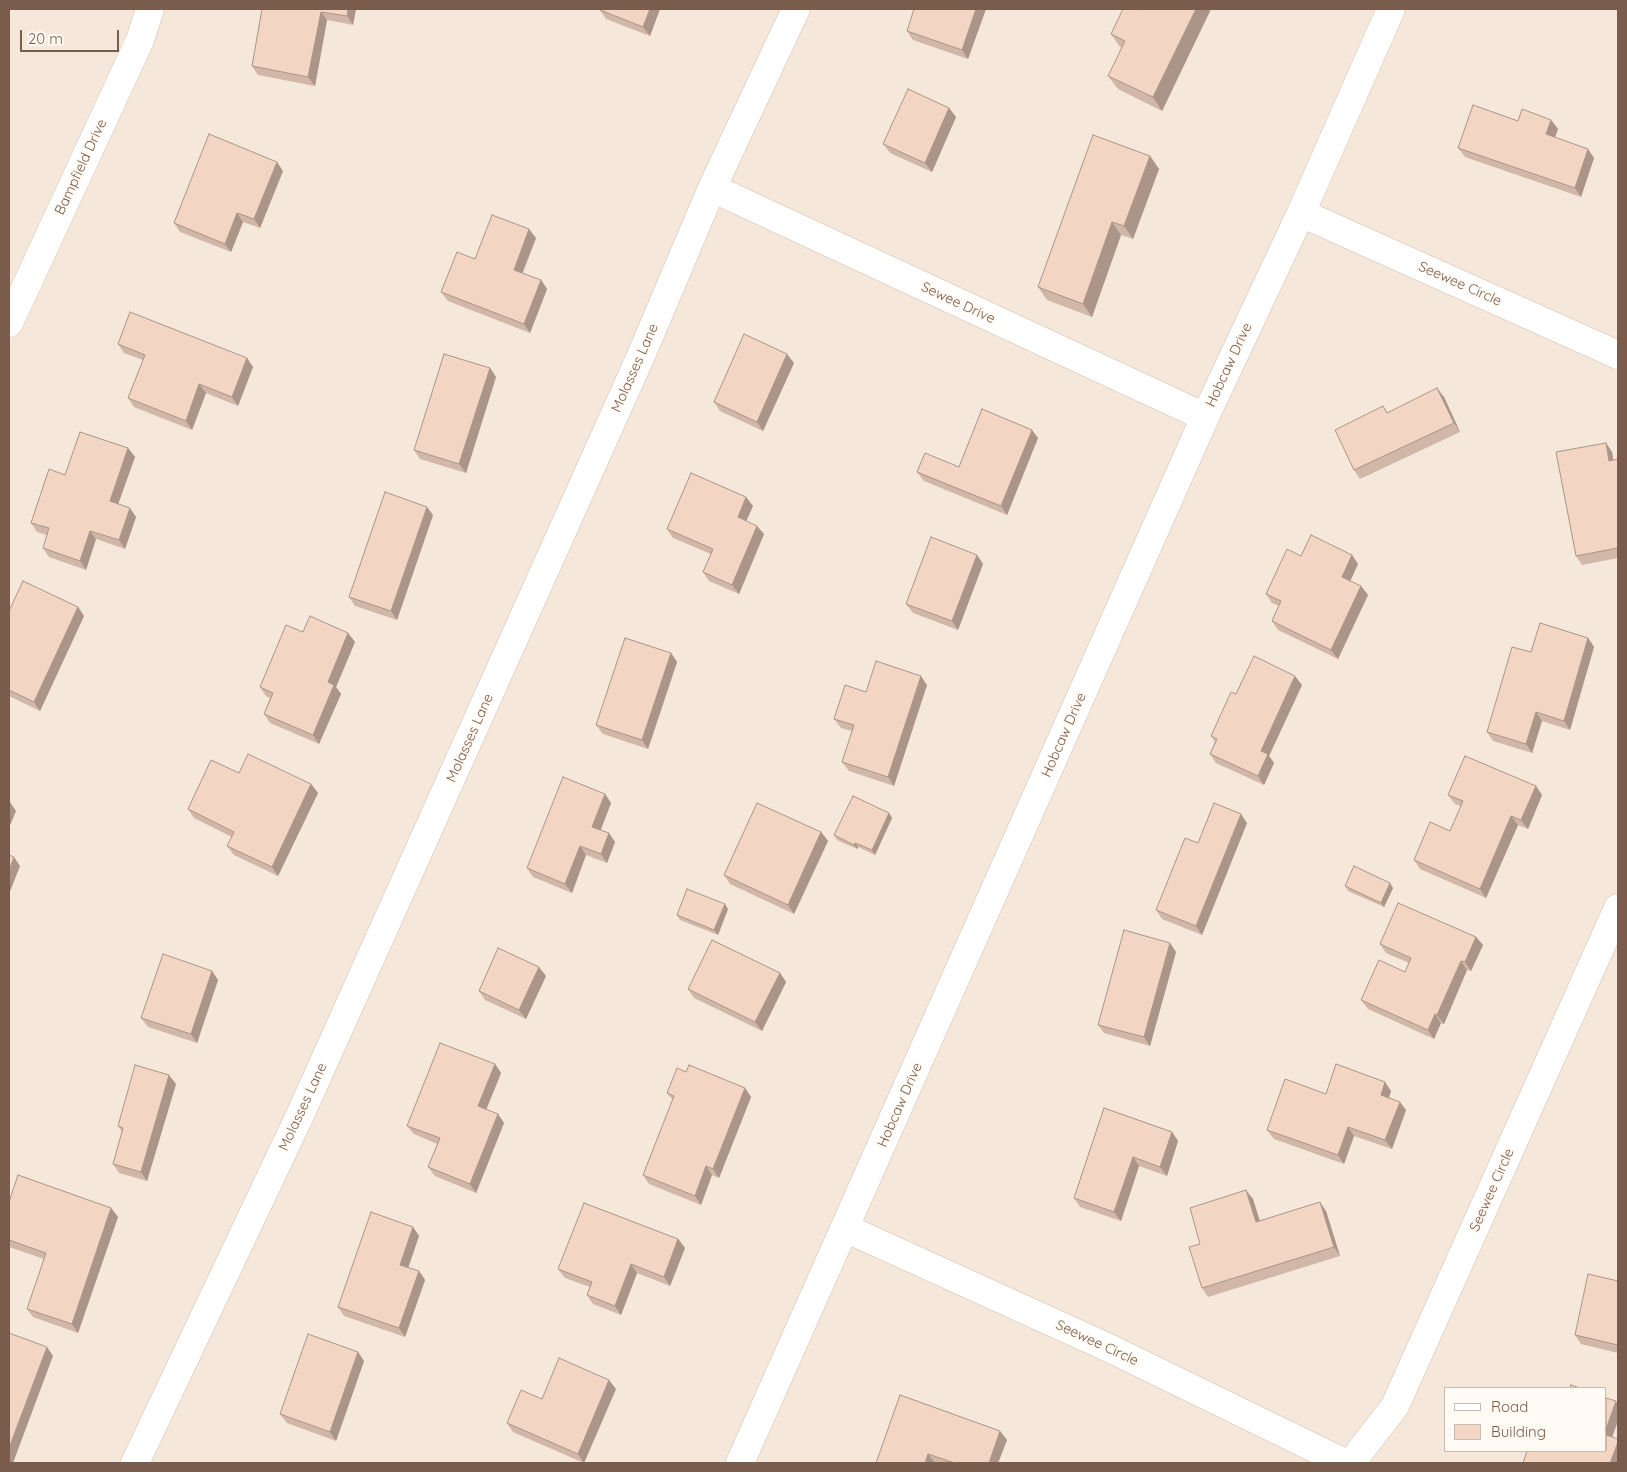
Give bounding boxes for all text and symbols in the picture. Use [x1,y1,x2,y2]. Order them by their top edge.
scale bar [22,20,121,52]
text: 20 m [28,29,63,48]
street label: Bampfield Drive [51,116,111,218]
street label: Seewee Circle [1416,258,1504,310]
street label: Sewee Drive [918,279,998,327]
street label: Hobcaw Drive [1202,320,1256,410]
street label: Molasses Lane [608,321,662,415]
street label: Hobcaw Drive [1038,690,1090,780]
street label: Molasses Lane [443,691,497,785]
street label: Molasses Lane [275,1060,331,1154]
street label: Hobcaw Drive [874,1060,926,1150]
street label: Seewee Circle [1466,1146,1518,1234]
street label: Seewee Circle [1053,1317,1141,1369]
legend [1444,1387,1607,1452]
text: Road [1491,1397,1528,1416]
text: Building [1491,1422,1546,1441]

